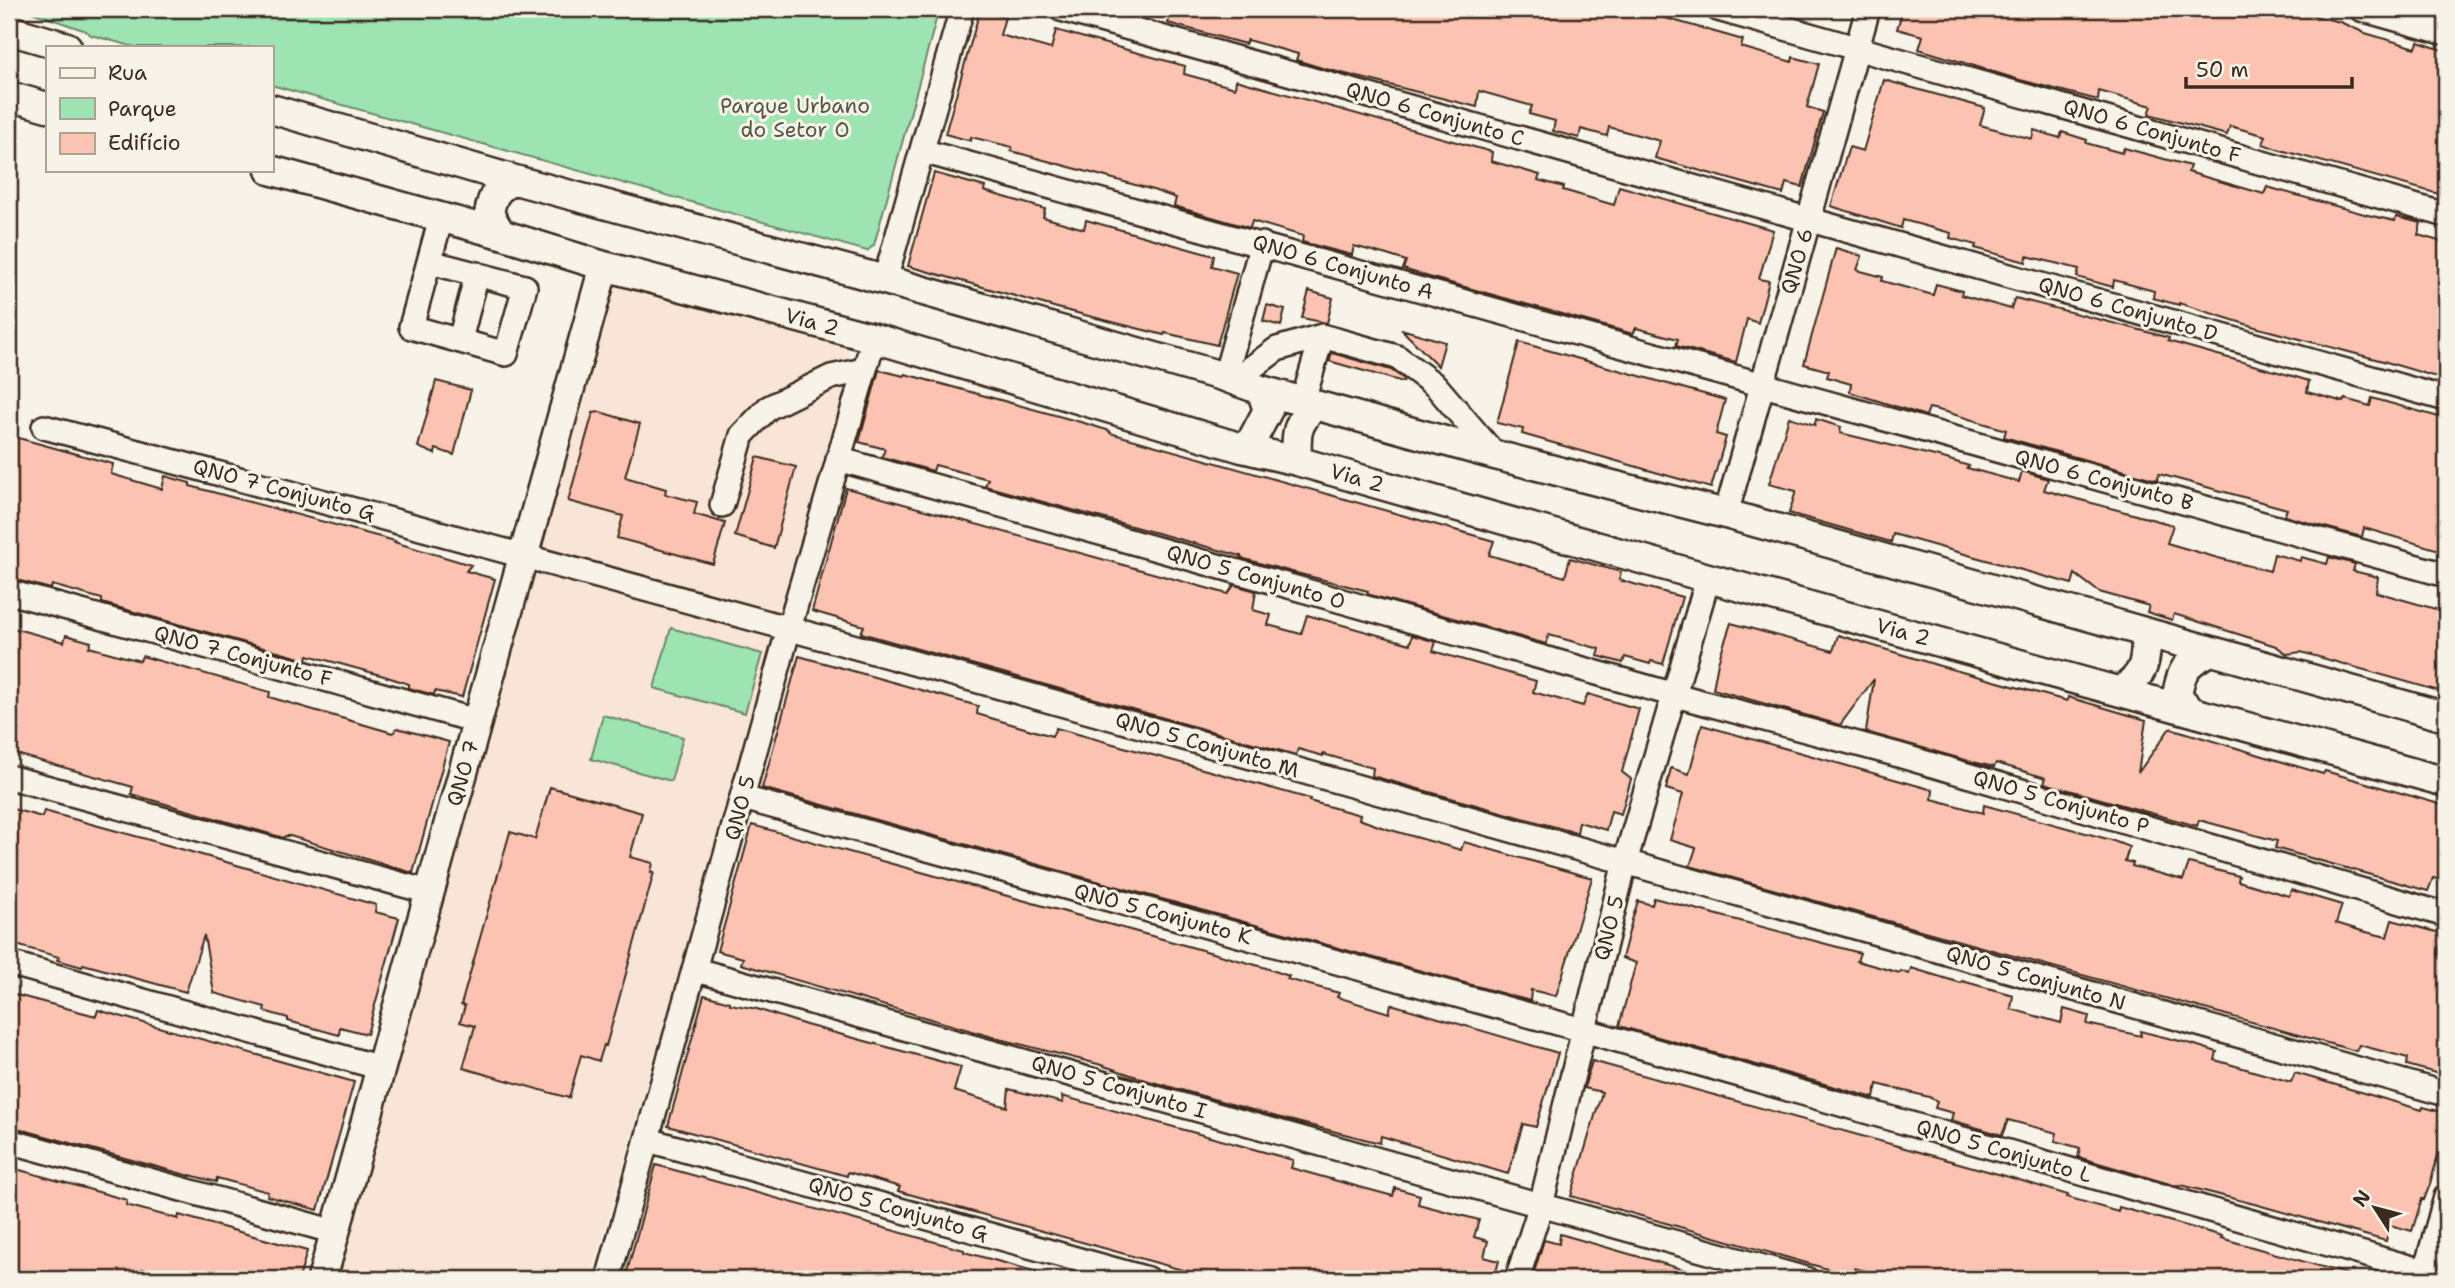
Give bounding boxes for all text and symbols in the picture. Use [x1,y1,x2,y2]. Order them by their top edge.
legend [46,46,273,172]
scale bar [2186,46,2352,90]
text: 50 m [2196,56,2249,84]
text: Rua [108,59,147,87]
street label: QNO 6 Conjunto C [1343,75,1527,153]
park label: Parque Urbano do Setor O [720,92,870,144]
street label: QNO 6 Conjunto F [2060,92,2244,170]
text: Parque [108,95,177,123]
text: Edifício [108,129,180,157]
street label: QNO 6 [1774,224,1820,298]
street label: QNO 6 Conjunto A [1249,228,1437,306]
street label: QNO 6 Conjunto D [2035,270,2221,348]
street label: Via 2 [782,301,842,343]
street label: QNO 6 Conjunto B [2012,443,2196,517]
street label: QNO 7 Conjunto G [190,452,378,528]
street label: Via 2 [1327,457,1387,499]
street label: QNO 5 Conjunto O [1163,538,1349,616]
street label: Via 2 [1873,611,1933,653]
street label: QNO 7 Conjunto F [151,619,335,693]
street label: QNO 5 Conjunto M [1112,705,1302,785]
street label: QNO 7 [440,736,486,810]
street label: QNO 5 Conjunto P [1970,763,2152,841]
street label: QNO 5 [718,772,762,844]
street label: QNO 5 Conjunto K [1071,877,1255,951]
street label: QNO 5 [1587,893,1631,963]
street label: QNO 5 Conjunto N [1943,939,2129,1017]
street label: QNO 5 Conjunto I [1028,1049,1210,1125]
street label: QNO 5 Conjunto L [1913,1113,2095,1190]
street label: QNO 5 Conjunto G [805,1170,991,1248]
north arrow [2340,1172,2410,1242]
text: N [2347,1185,2376,1212]

